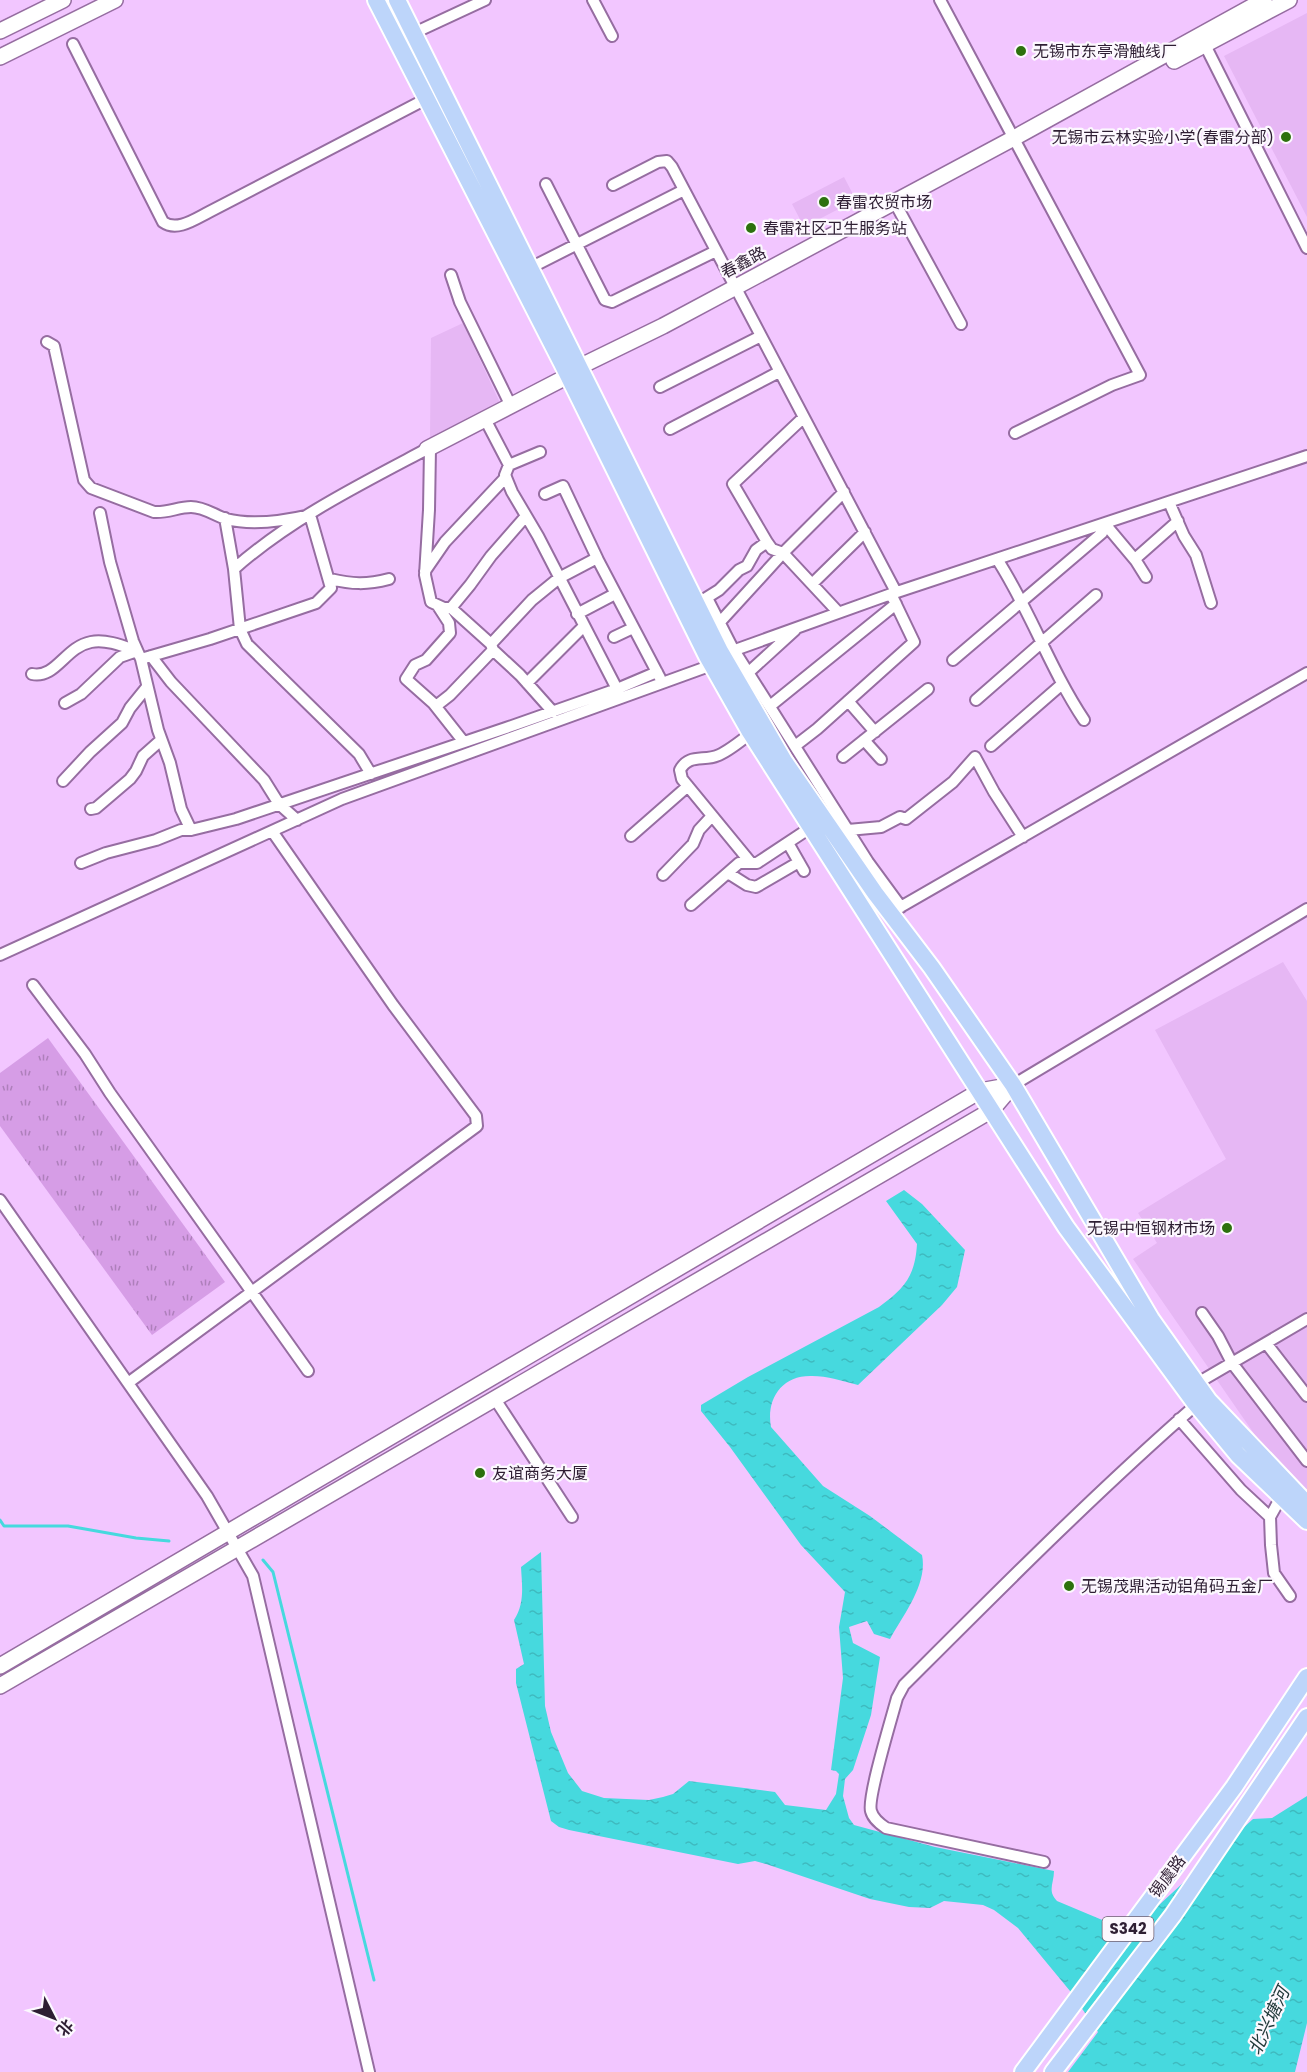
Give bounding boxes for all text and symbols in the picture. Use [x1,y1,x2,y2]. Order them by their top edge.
place label: 无锡市东亭滑触线厂 [1033,40,1177,63]
marker: 无锡市东亭滑触线厂 [1014,44,1028,58]
place label: 无锡市云林实验小学(春雷分部) [1051,126,1274,149]
marker: 无锡市云林实验小学(春雷分部) [1279,130,1293,144]
place label: 春雷农贸市场 [836,191,932,214]
marker: 春雷农贸市场 [817,195,831,209]
place label: 春雷社区卫生服务站 [763,217,907,240]
marker: 春雷社区卫生服务站 [744,221,758,235]
street label: 春鑫路 [717,241,770,284]
place label: 无锡中恒钢材市场 [1087,1217,1215,1240]
marker: 无锡中恒钢材市场 [1220,1221,1234,1235]
place label: 友谊商务大厦 [492,1462,588,1485]
marker: 友谊商务大厦 [473,1466,487,1480]
place label: 无锡茂鼎活动铝角码五金厂 [1081,1575,1273,1598]
marker: 无锡茂鼎活动铝角码五金厂 [1062,1579,1076,1593]
street label: 锡虞路 [1144,1850,1191,1902]
road number: S342 [1102,1917,1154,1941]
water label: 北兴塘河 [1242,1980,1296,2059]
north arrow [24,1988,84,2048]
text: 北 [51,2014,79,2041]

